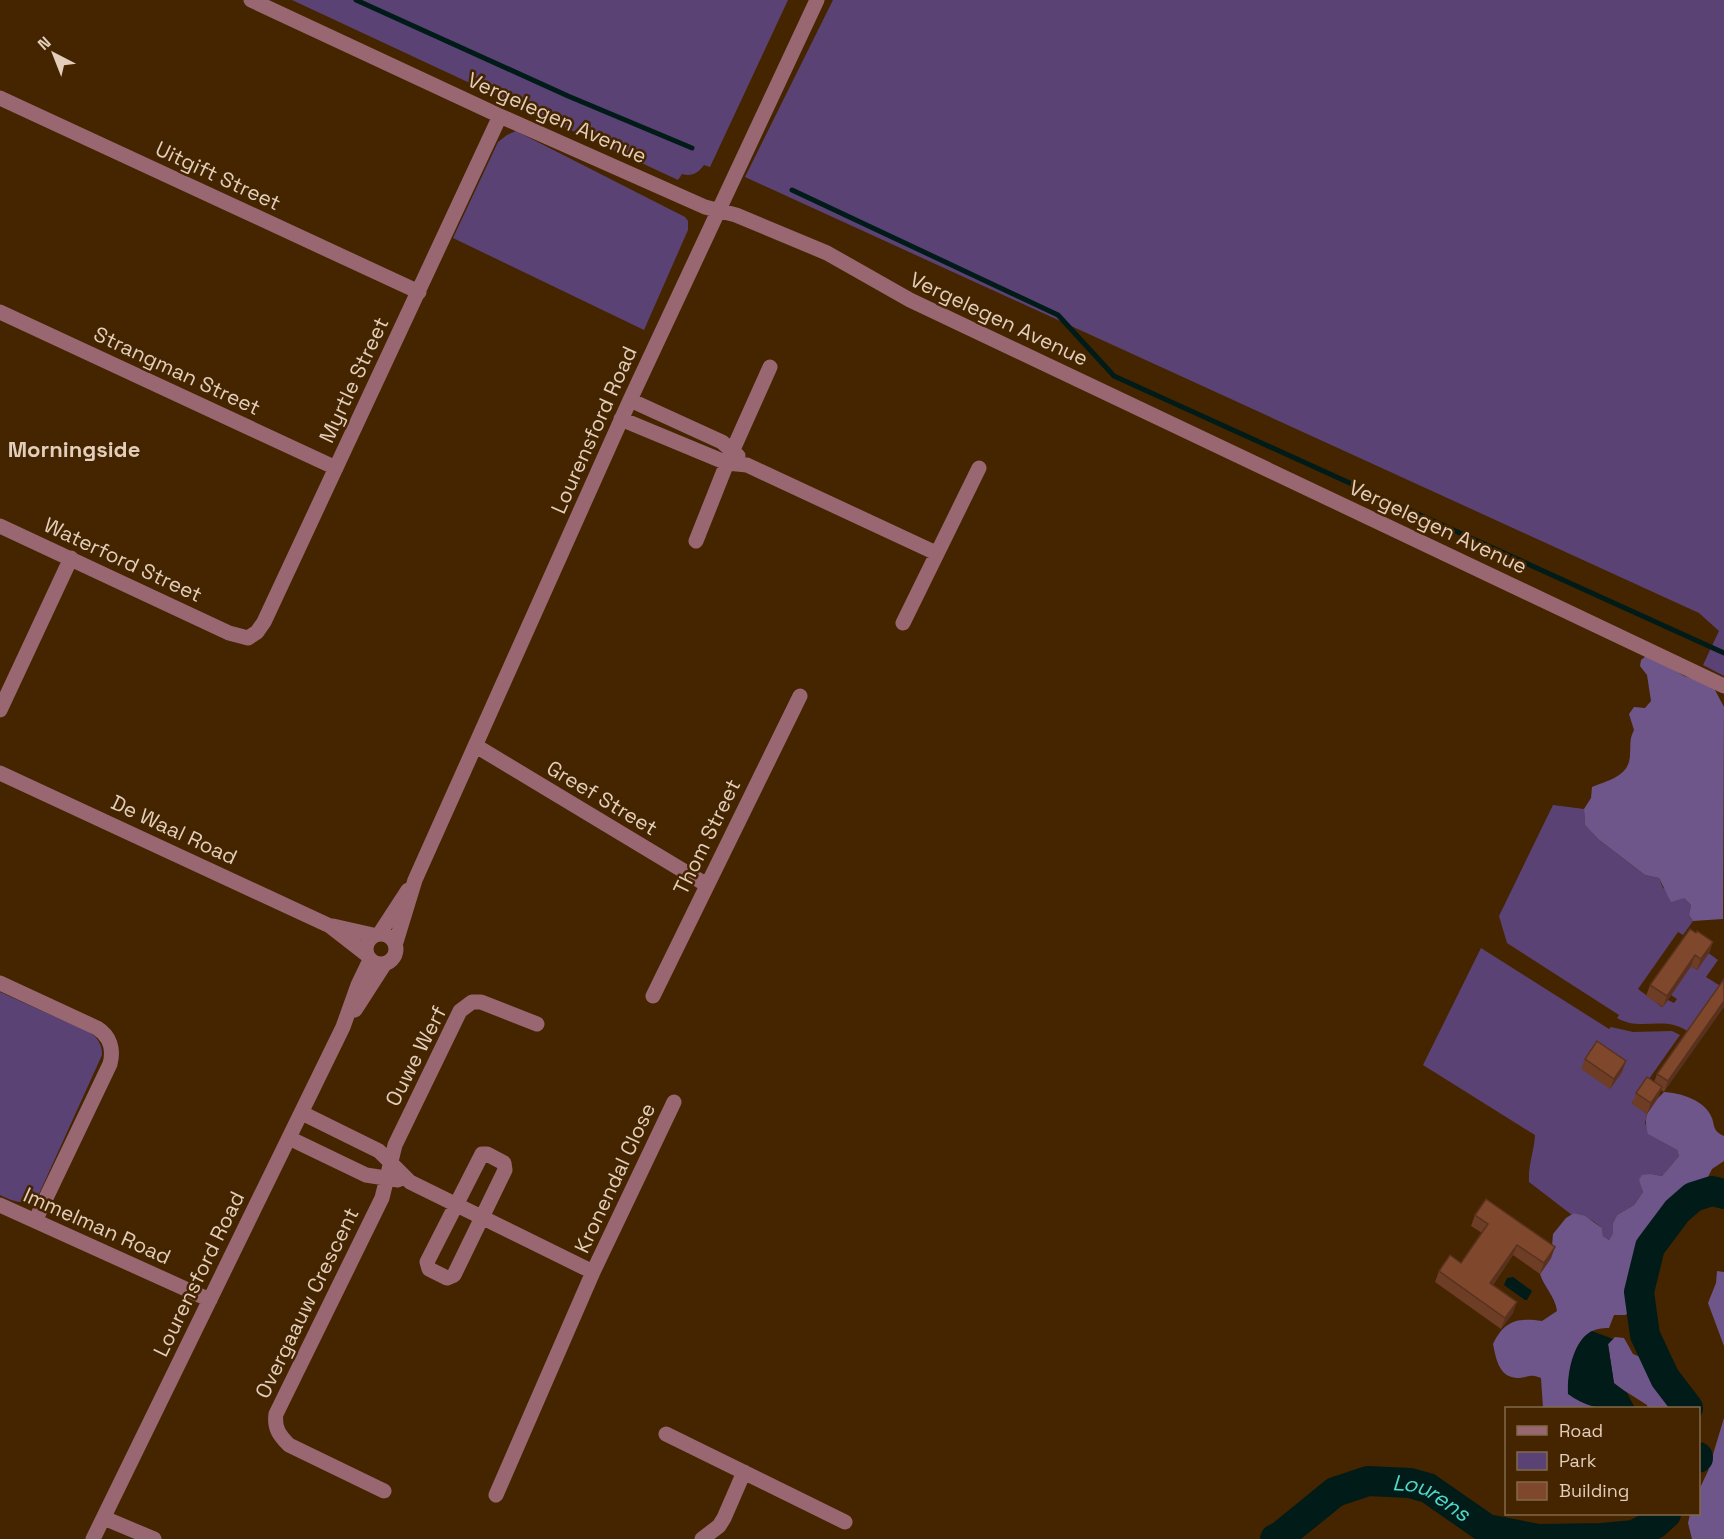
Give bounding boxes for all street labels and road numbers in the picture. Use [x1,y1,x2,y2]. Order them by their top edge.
street label: Vergelegen Avenue [463,66,651,169]
street label: Uitgift Street [151,135,285,216]
street label: Vergelegen Avenue [906,265,1093,372]
street label: Myrtle Street [313,313,394,447]
street label: Strangman Street [89,320,265,421]
street label: Lourensford Road [544,342,643,518]
street label: Vergelegen Avenue [1345,473,1532,580]
street label: Waterford Street [40,511,207,608]
street label: Greef Street [542,754,663,841]
street label: Thom Street [667,774,746,899]
street label: De Waal Road [107,789,242,871]
street label: Ouwe Werf [379,1001,452,1110]
street label: Kronendal Close [568,1098,661,1257]
street label: Immelman Road [19,1181,175,1270]
street label: Lourensford Road [147,1187,250,1361]
street label: Overgaauw Crescent [249,1203,365,1403]

